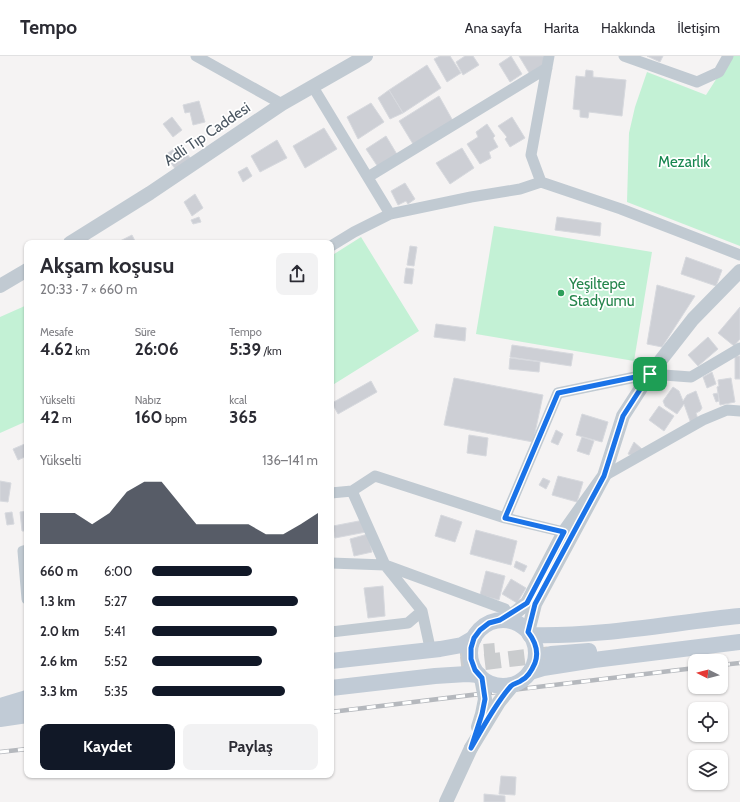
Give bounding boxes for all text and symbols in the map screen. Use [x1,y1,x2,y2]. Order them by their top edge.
text: Tempo [20,16,77,39]
text: Ana sayfa [465,19,522,37]
text: Harita [544,19,579,37]
text: Hakkında [601,19,655,37]
text: İletişim [677,19,720,37]
street label: Adli Tıp Caddesi [160,98,254,170]
park label: Mezarlık [658,153,710,171]
text: Akşam koşusu [40,252,174,279]
button: share [276,253,318,295]
place label: Yeşiltepe Stadyumu [568,275,635,310]
text: 20:33 · 7 × 660 m [40,281,137,297]
marker: Yeşiltepe Stadyumu [556,288,566,298]
text: Mesafe [40,325,73,339]
text: Süre [135,325,156,339]
text: Tempo [229,325,262,339]
text: 4.62 [40,339,73,359]
text: 26:06 [135,339,179,359]
text: 5:39 [229,339,261,359]
text: km [73,344,90,358]
text: /km [261,344,282,358]
pin [633,357,667,391]
icon: arrive [639,363,661,385]
text: Yükselti [40,393,75,407]
text: Nabız [135,393,161,407]
text: kcal [229,393,247,407]
text: 42 [40,407,60,427]
text: 160 [135,407,163,427]
text: 365 [229,407,257,427]
text: m [60,412,72,426]
text: bpm [163,412,187,426]
text: Yükselti [40,452,81,468]
text: 136–141 m [262,452,318,468]
text: 660 m [40,563,78,579]
text: 6:00 [104,563,132,579]
text: 1.3 km [40,593,75,609]
text: 5:27 [104,593,127,609]
text: 2.0 km [40,623,79,639]
text: 5:41 [104,623,126,639]
text: 2.6 km [40,653,78,669]
text: 5:52 [104,653,128,669]
north arrow [688,654,728,694]
map controls [688,654,728,790]
text: 3.3 km [40,683,77,699]
text: 5:35 [104,683,128,699]
button: locate [688,702,728,742]
button: Kaydet [40,724,175,770]
button: Paylaş [183,724,318,770]
button: layers [688,750,728,790]

